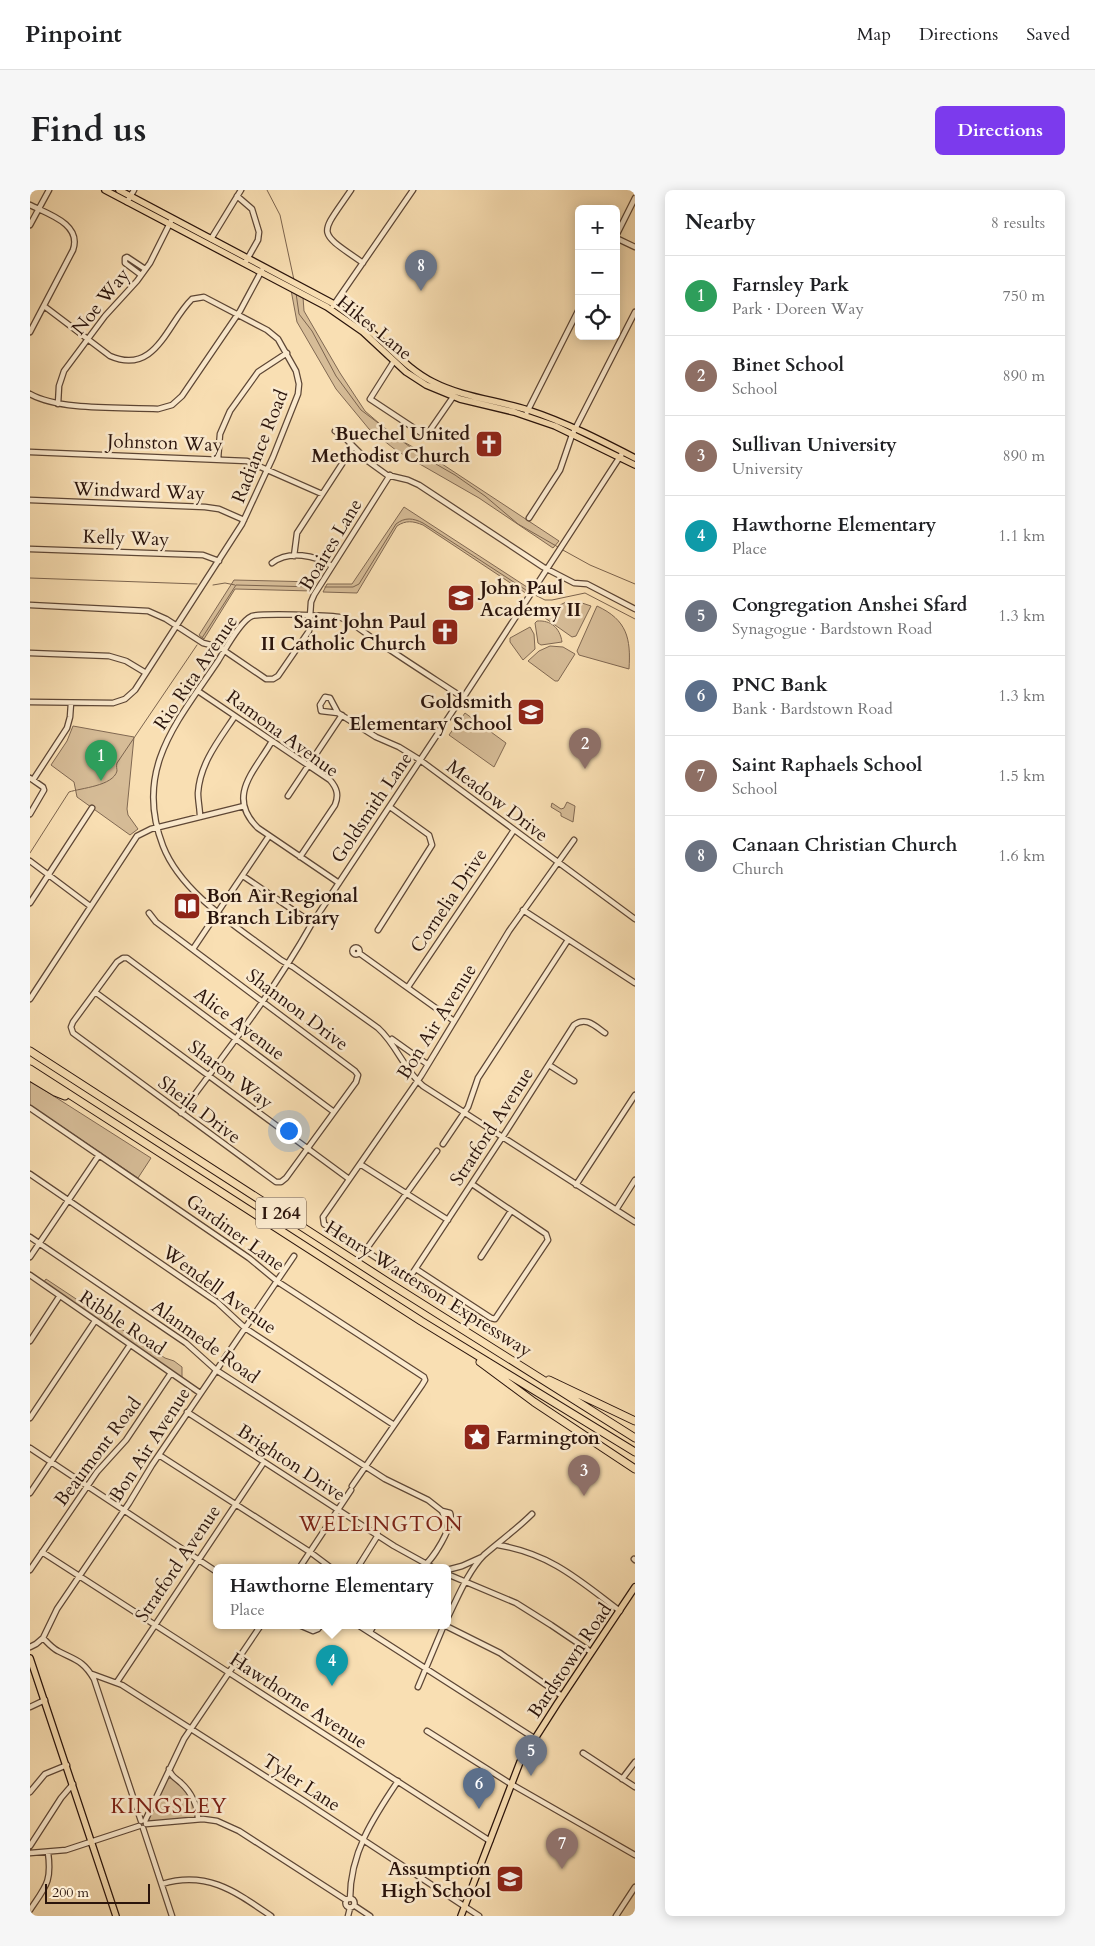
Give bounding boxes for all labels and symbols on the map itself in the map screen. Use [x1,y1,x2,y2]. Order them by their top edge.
pin: 8 [405,250,437,291]
street label: Noe Way [66,263,136,341]
street label: Hikes Lane [331,289,418,366]
street label: Radiance Road [225,386,294,507]
place label: Buechel United Methodist Church [311,421,470,469]
street label: Johnston Way [104,428,223,458]
church icon: Buechel United Methodist Church [474,429,504,459]
street label: Windward Way [72,476,205,506]
street label: Boaires Lane [293,494,368,595]
street label: Kelly Way [82,523,170,553]
place label: John Paul Academy II [477,575,581,623]
school or university icon: John Paul Academy II [446,583,476,613]
place label: Saint John Paul II Catholic Church [261,609,426,657]
street label: Rio Rita Avenue [148,610,244,735]
church icon: Saint John Paul II Catholic Church [430,617,460,647]
street label: Ramona Avenue [221,684,344,784]
place label: Goldsmith Elementary School [349,689,512,737]
school or university icon: Goldsmith Elementary School [516,697,546,727]
pin: 2 [569,728,601,769]
pin: 1 [85,740,117,781]
street label: Goldsmith Lane [325,747,419,868]
street label: Meadow Drive [441,754,554,848]
street label: Cornelia Drive [404,843,493,958]
place label: Bon Air Regional Branch Library [206,883,359,931]
library icon: Bon Air Regional Branch Library [172,891,202,921]
street label: Bon Air Avenue [391,959,483,1084]
street label: Shannon Drive [241,963,354,1057]
street label: Alice Avenue [189,981,290,1067]
street label: Sharon Way [182,1034,278,1115]
street label: Stratford Avenue [444,1062,540,1191]
street label: Sheila Drive [152,1070,246,1150]
your location [276,1118,302,1144]
street label: Gardiner Lane [181,1188,290,1277]
road number: I 264 [256,1198,306,1228]
street label: Henry Watterson Expressway [320,1214,537,1363]
street label: Wendell Avenue [156,1239,282,1340]
street label: Ribble Road [74,1284,171,1361]
street label: Alanmede Road [146,1294,265,1390]
street label: Bon Air Avenue [103,1382,197,1507]
street label: Beaumont Road [48,1392,147,1511]
street label: Brighton Drive [232,1418,351,1508]
place icon: Farmington [462,1422,492,1452]
place label: Farmington [496,1425,601,1451]
pin: 3 [568,1455,600,1496]
street label: Stratford Avenue [129,1500,227,1627]
district label: WELLINGTON [298,1510,463,1539]
street label: Bardstown Road [522,1598,618,1723]
pin: 4 [316,1645,348,1686]
street label: Hawthorne Avenue [225,1647,372,1755]
pin: 5 [515,1735,547,1776]
street label: Tyler Lane [257,1748,346,1818]
pin: 6 [463,1768,495,1809]
district label: KINGSLEY [110,1792,228,1821]
pin: 7 [546,1828,578,1869]
place label: Assumption High School [381,1856,492,1904]
school or university icon: Assumption High School [495,1864,525,1894]
scale bar [45,1881,150,1904]

